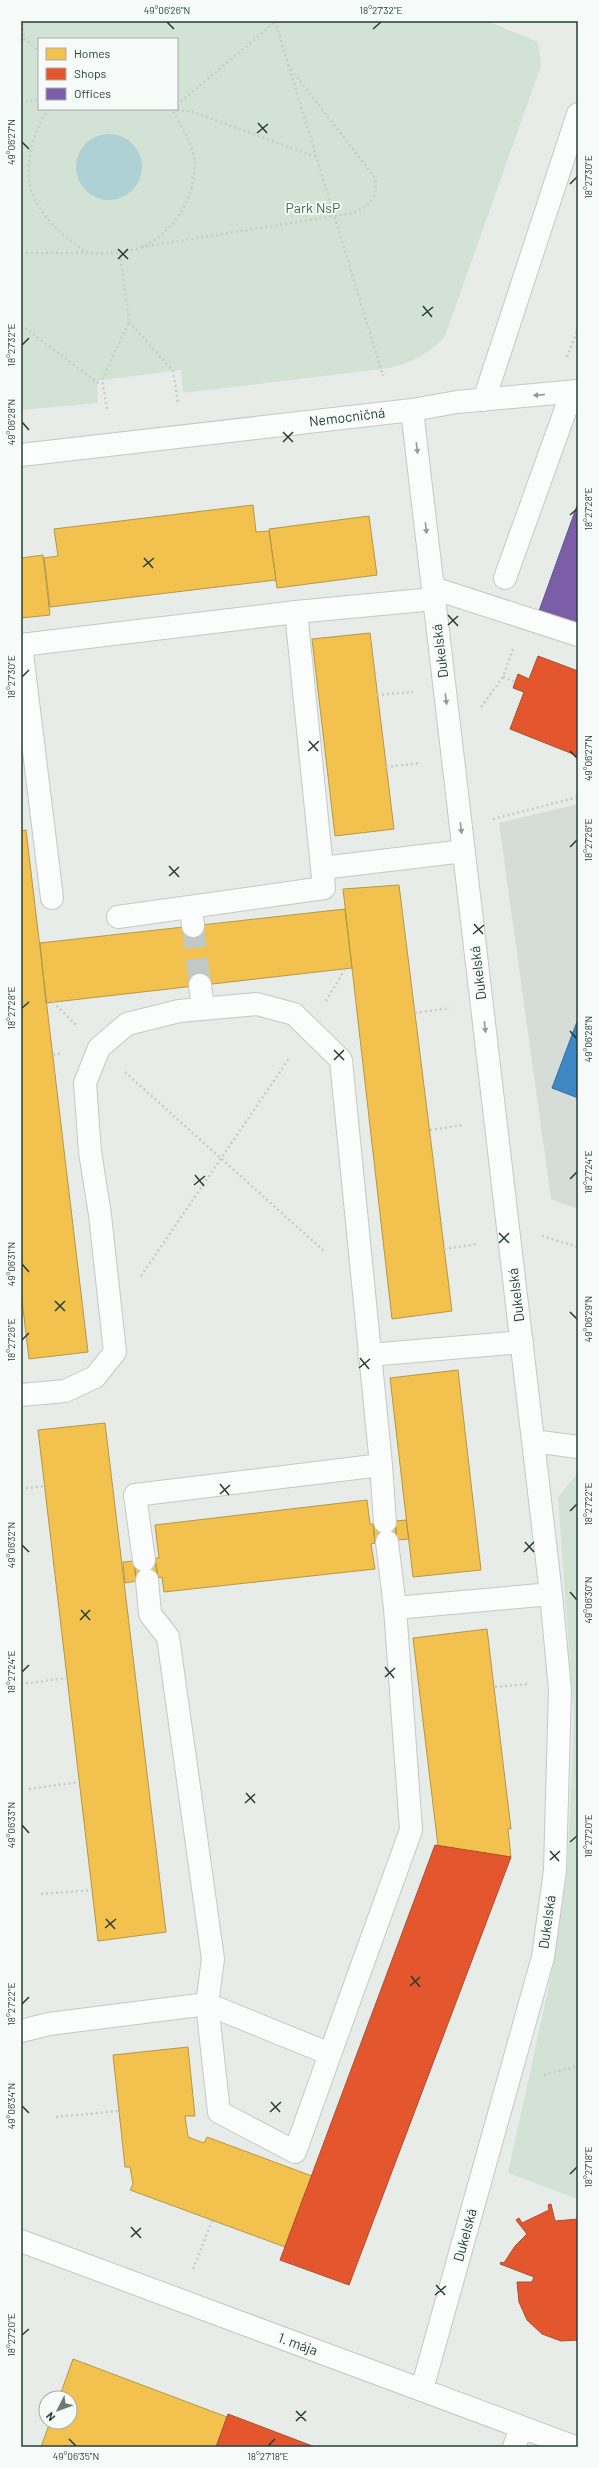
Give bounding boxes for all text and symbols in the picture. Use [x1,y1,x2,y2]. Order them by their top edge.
text: 49°06'26"N [144,4,190,16]
text: 18°27'32"E [359,4,403,16]
legend [38,38,178,110]
text: Homes [74,46,111,60]
text: Shops [74,66,107,80]
text: Offices [74,86,111,100]
text: 49°06'27"N [5,119,17,165]
text: 18°27'30"E [582,155,594,199]
park label: Park NsP [286,199,340,216]
text: 18°27'32"E [5,323,17,367]
one-way arrow [533,391,545,398]
text: 49°06'28"N [5,399,17,445]
street label: Nemocničná [308,403,386,430]
one-way arrow [414,442,420,454]
text: 18°27'28"E [582,487,594,531]
one-way arrow [423,522,429,534]
street label: Dukelská [428,623,451,679]
text: 18°27'30"E [5,655,17,699]
one-way arrow [443,693,449,705]
text: 49°06'27"N [582,735,594,781]
text: 18°27'26"E [582,818,594,862]
one-way arrow [458,822,465,834]
street label: Dukelská [466,945,489,1001]
text: 18°27'28"E [5,986,17,1030]
text: 49°06'28"N [582,1016,594,1062]
one-way arrow [482,1021,488,1033]
text: 18°27'24"E [582,1150,594,1194]
text: 49°06'31"N [5,1242,17,1286]
street label: Dukelská [504,1267,527,1323]
text: 49°06'29"N [582,1296,594,1342]
text: 18°27'26"E [5,1318,17,1362]
text: 18°27'22"E [582,1482,594,1526]
text: 49°06'32"N [5,1522,17,1568]
text: 49°06'30"N [582,1577,594,1623]
text: 18°27'24"E [5,1650,17,1694]
text: 49°06'33"N [5,1802,17,1848]
text: 18°27'20"E [582,1814,594,1858]
street label: Dukelská [534,1894,559,1950]
text: 18°27'22"E [5,1982,17,2026]
text: 49°06'34"N [5,2083,17,2129]
text: 18°27'18"E [582,2146,594,2188]
street label: Dukelská [449,2207,480,2263]
text: 18°27'20"E [5,2313,17,2357]
street label: 1. mája [276,2329,320,2359]
north arrow [38,2390,78,2430]
text: N [43,2410,57,2424]
text: 49°06'35"N [53,2450,99,2462]
text: 18°27'18"E [247,2450,289,2462]

